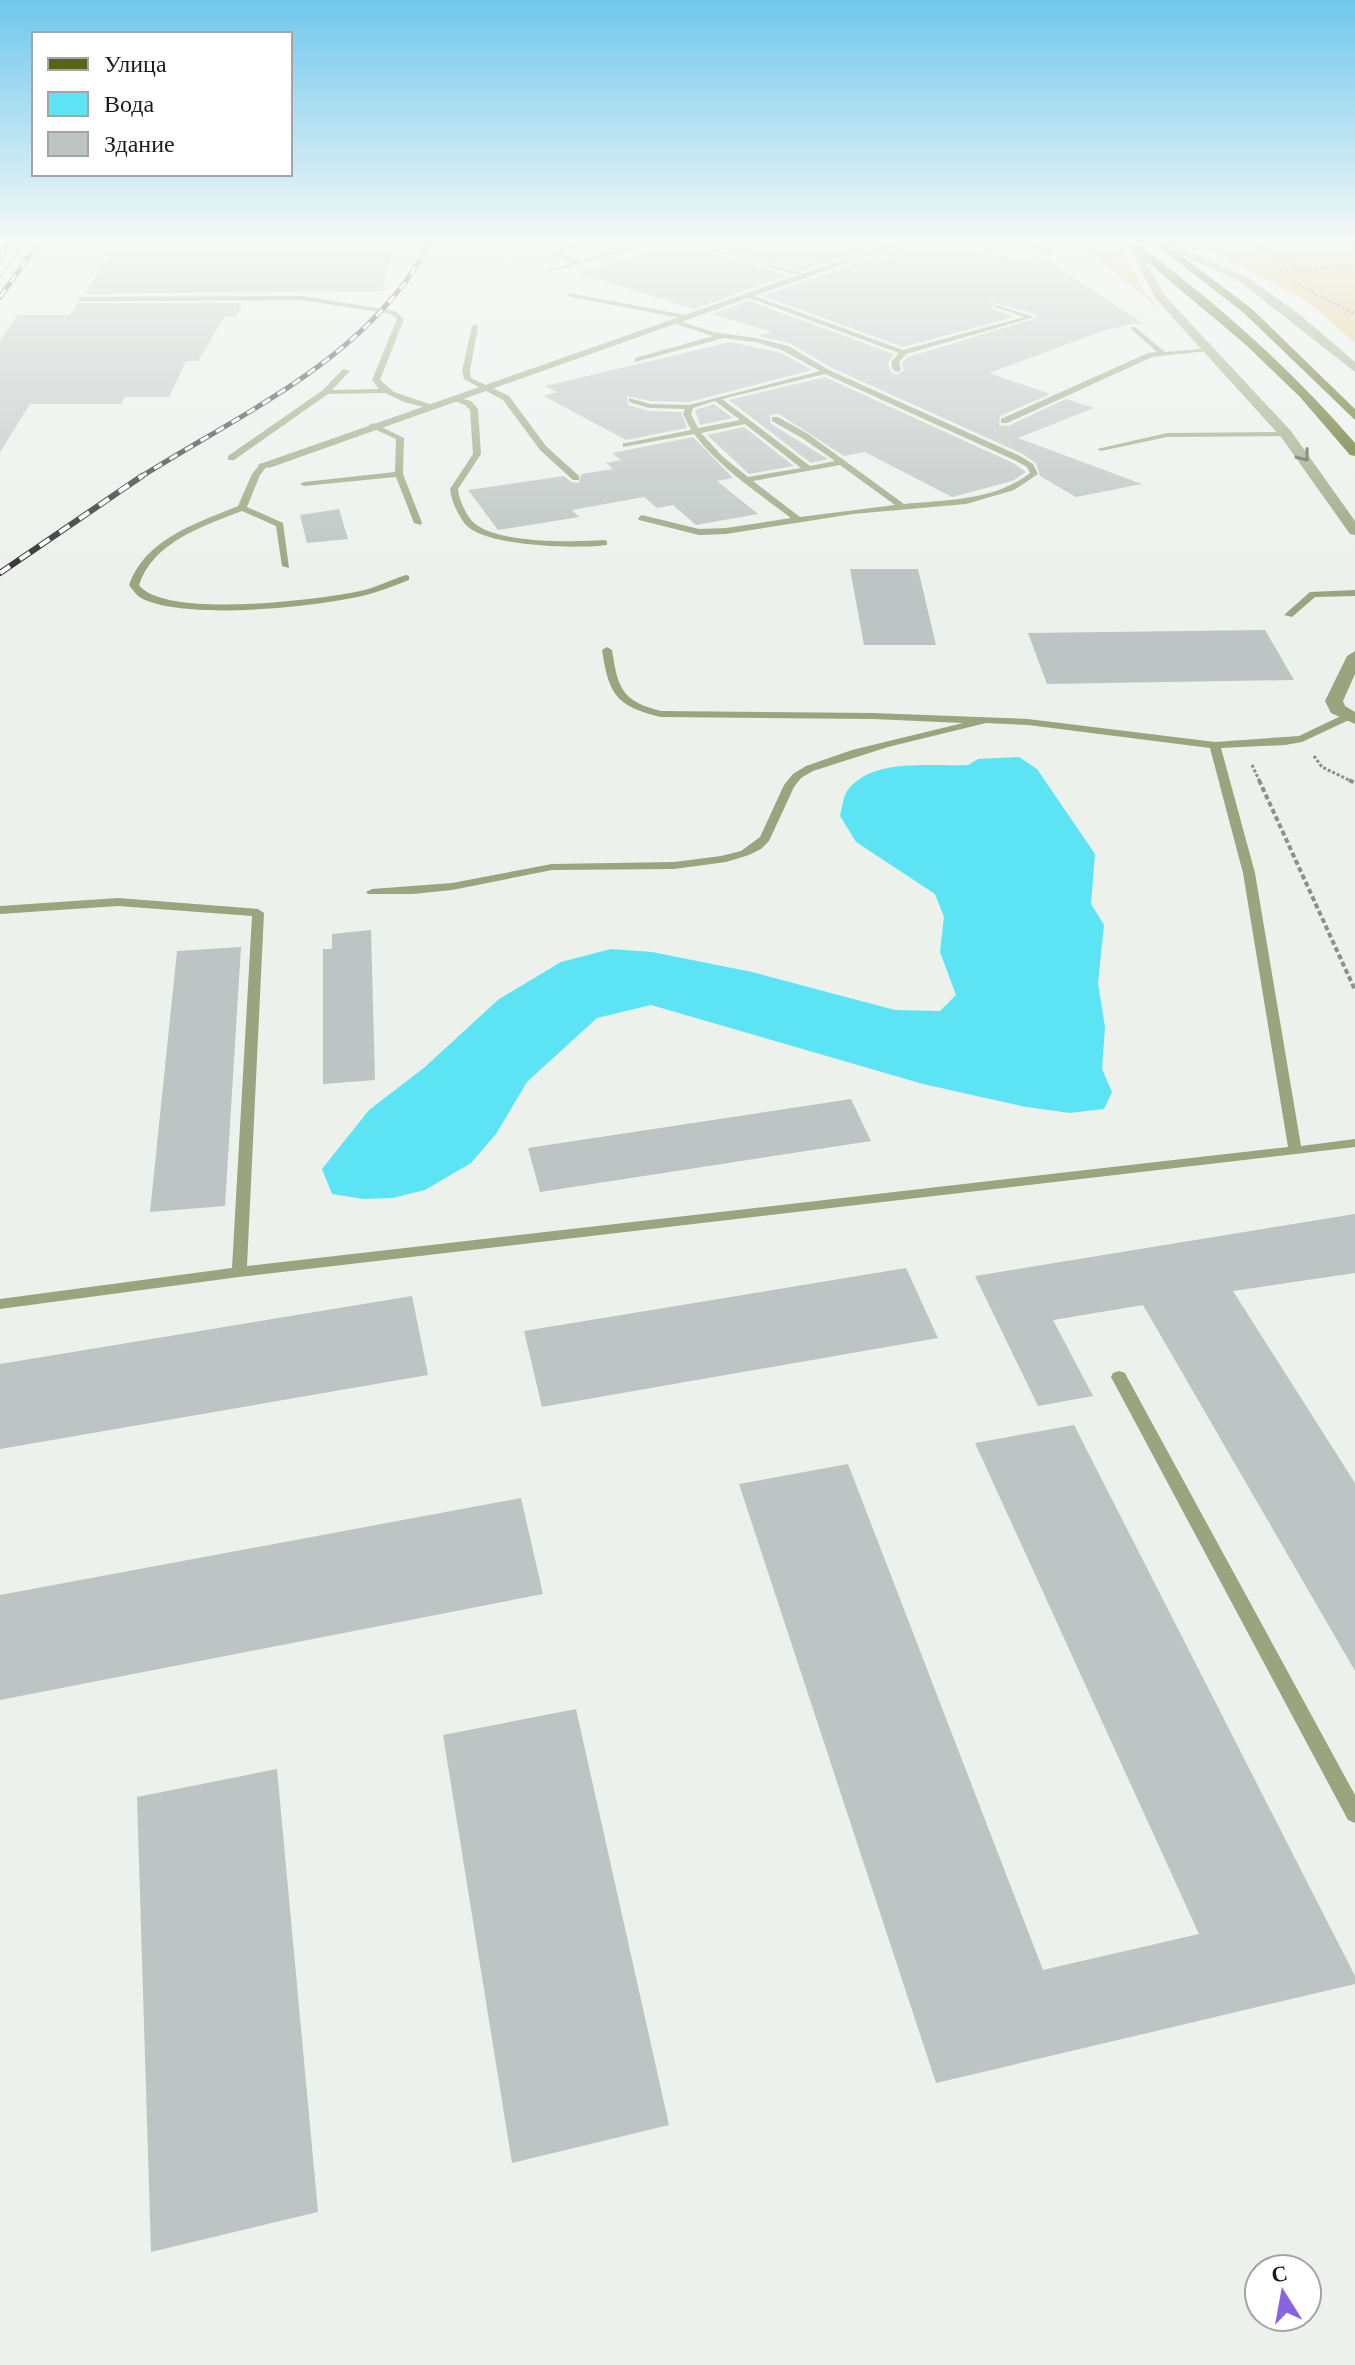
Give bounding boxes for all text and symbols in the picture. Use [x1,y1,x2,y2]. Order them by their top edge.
legend [32,32,292,176]
text: Улица [104,51,167,77]
text: Вода [104,91,155,117]
text: Здание [104,131,175,157]
one-way arrow [1294,447,1308,462]
north arrow [1243,2253,1323,2333]
text: С [1269,2260,1289,2288]

